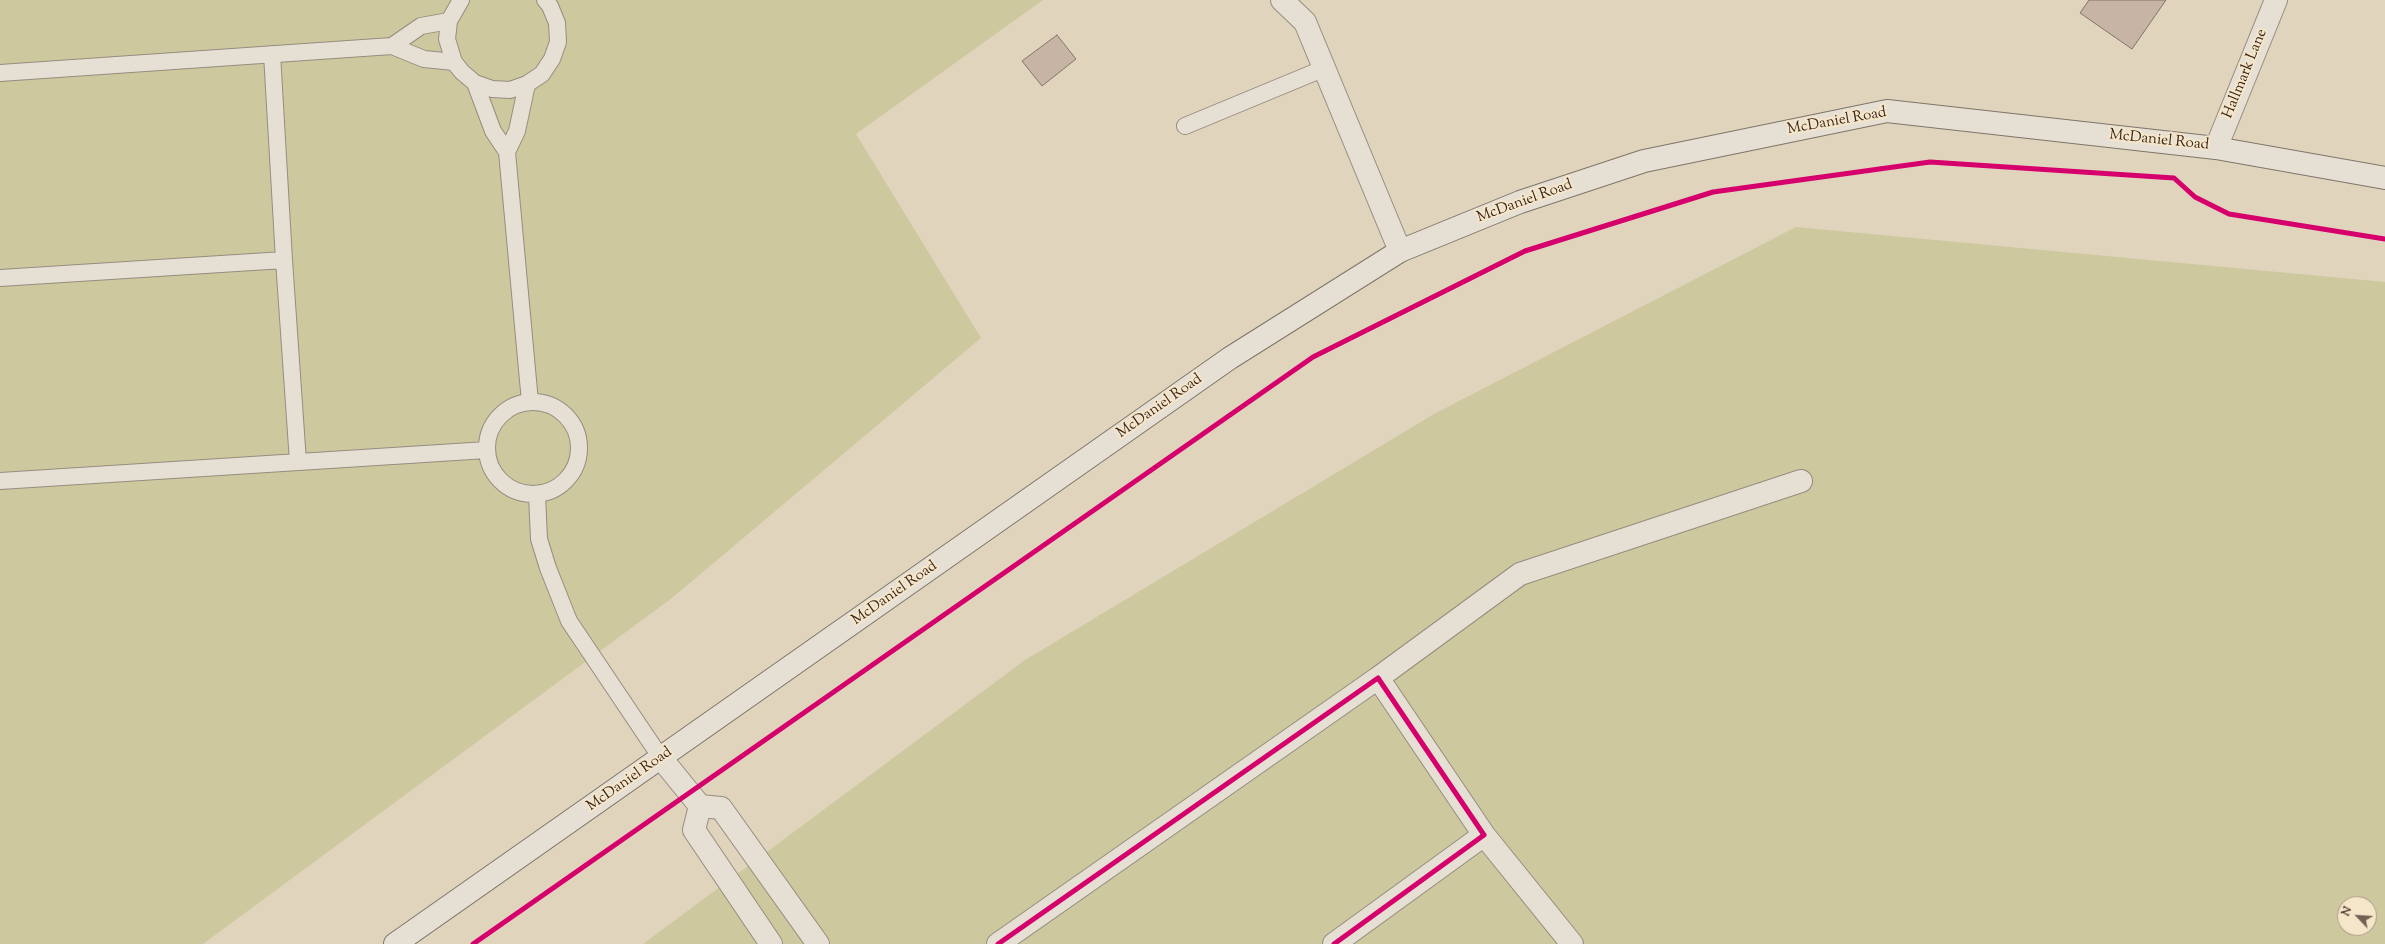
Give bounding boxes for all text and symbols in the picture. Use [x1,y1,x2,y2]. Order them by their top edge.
street label: Hallmark Lane [2220,27,2272,121]
street label: McDaniel Road [1786,104,1888,140]
street label: McDaniel Road [2108,127,2210,155]
street label: McDaniel Road [1475,176,1575,228]
street label: McDaniel Road [1114,371,1206,443]
street label: McDaniel Road [849,558,941,630]
street label: McDaniel Road [584,744,676,816]
north arrow [2337,896,2377,936]
text: N [2338,904,2356,919]

